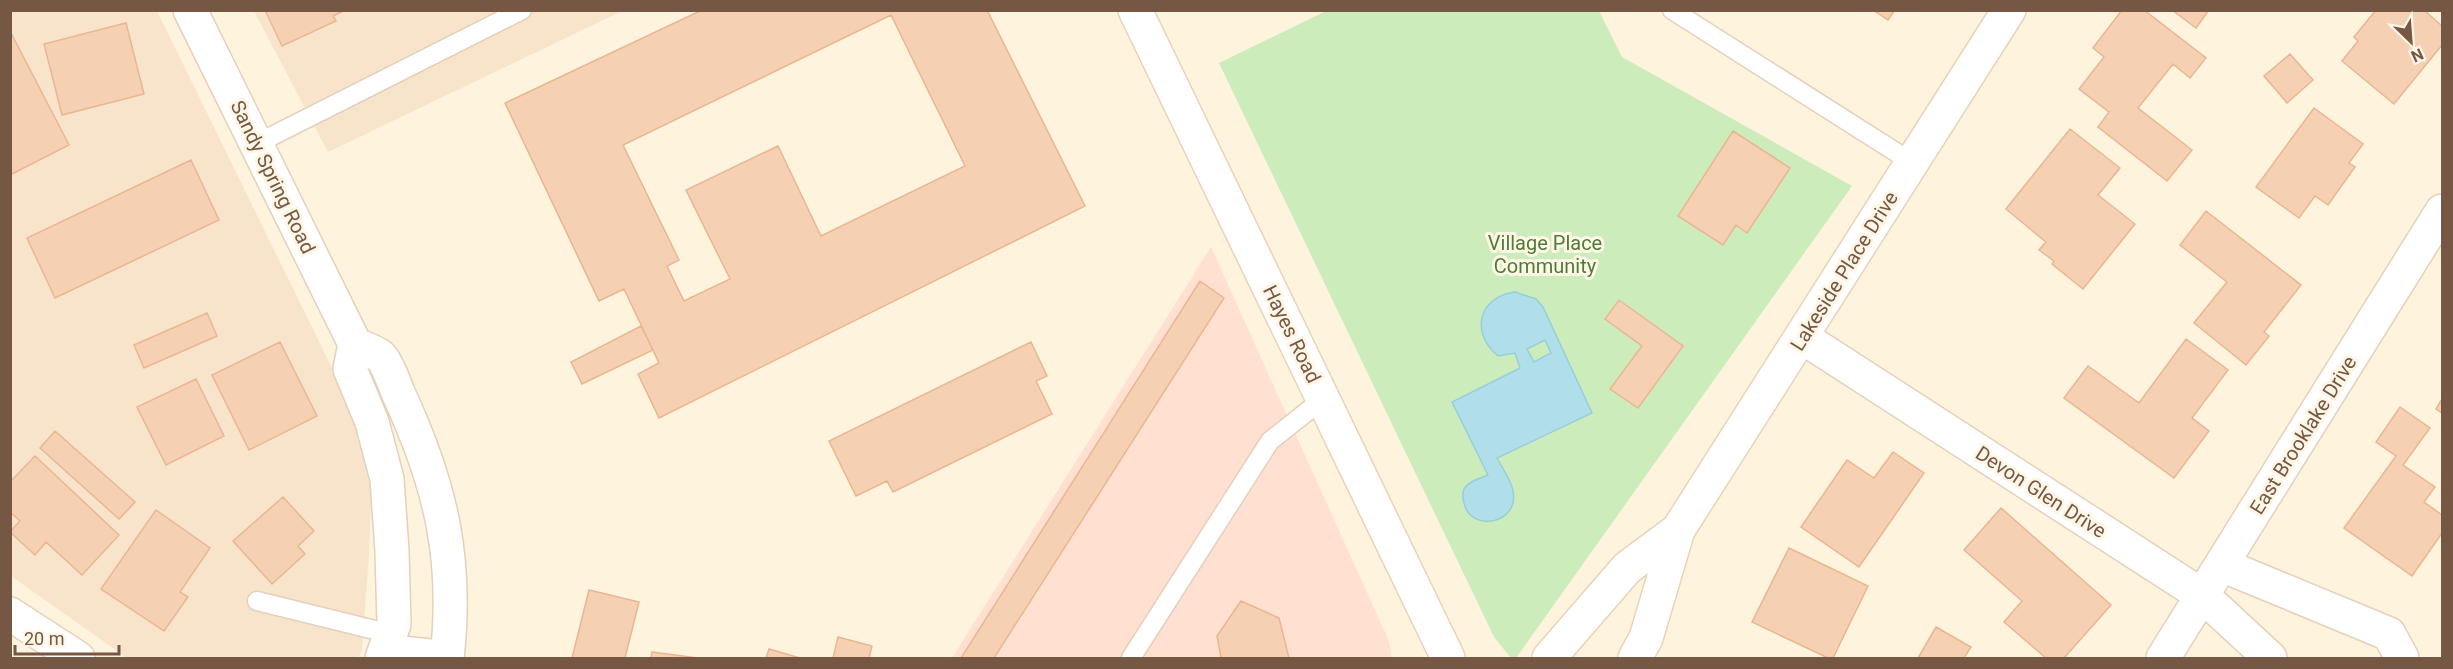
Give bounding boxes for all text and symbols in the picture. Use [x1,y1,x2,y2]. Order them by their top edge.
north arrow [2381,12,2441,72]
text: N [2408,44,2426,66]
street label: Sandy Spring Road [226,97,320,257]
street label: Lakeside Place Drive [1785,187,1903,355]
park label: Village Place Community [1488,231,1602,278]
street label: Hayes Road [1258,281,1326,387]
street label: East Brooklake Drive [2245,351,2361,519]
street label: Devon Glen Drive [1971,441,2111,543]
scale bar [15,618,118,656]
text: 20 m [24,628,64,649]

